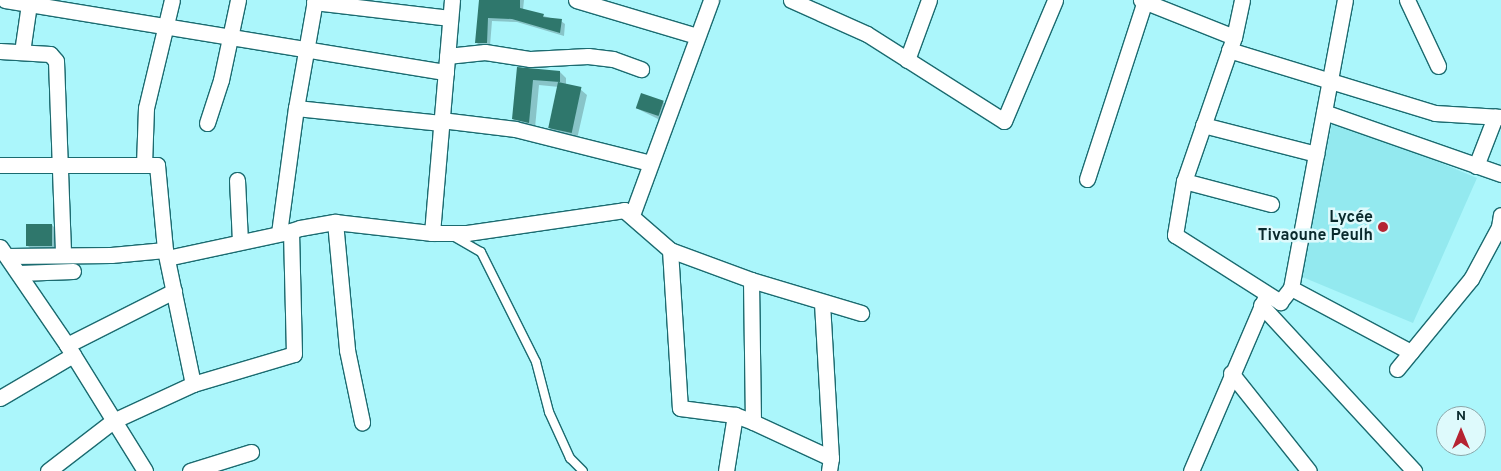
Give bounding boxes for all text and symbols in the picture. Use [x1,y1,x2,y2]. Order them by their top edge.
place label: Lycée Tivaoune Peulh [1258,208,1373,246]
marker: Lycée Tivaoune Peulh [1377,221,1389,233]
north arrow [1436,406,1486,456]
text: N [1456,408,1466,425]

